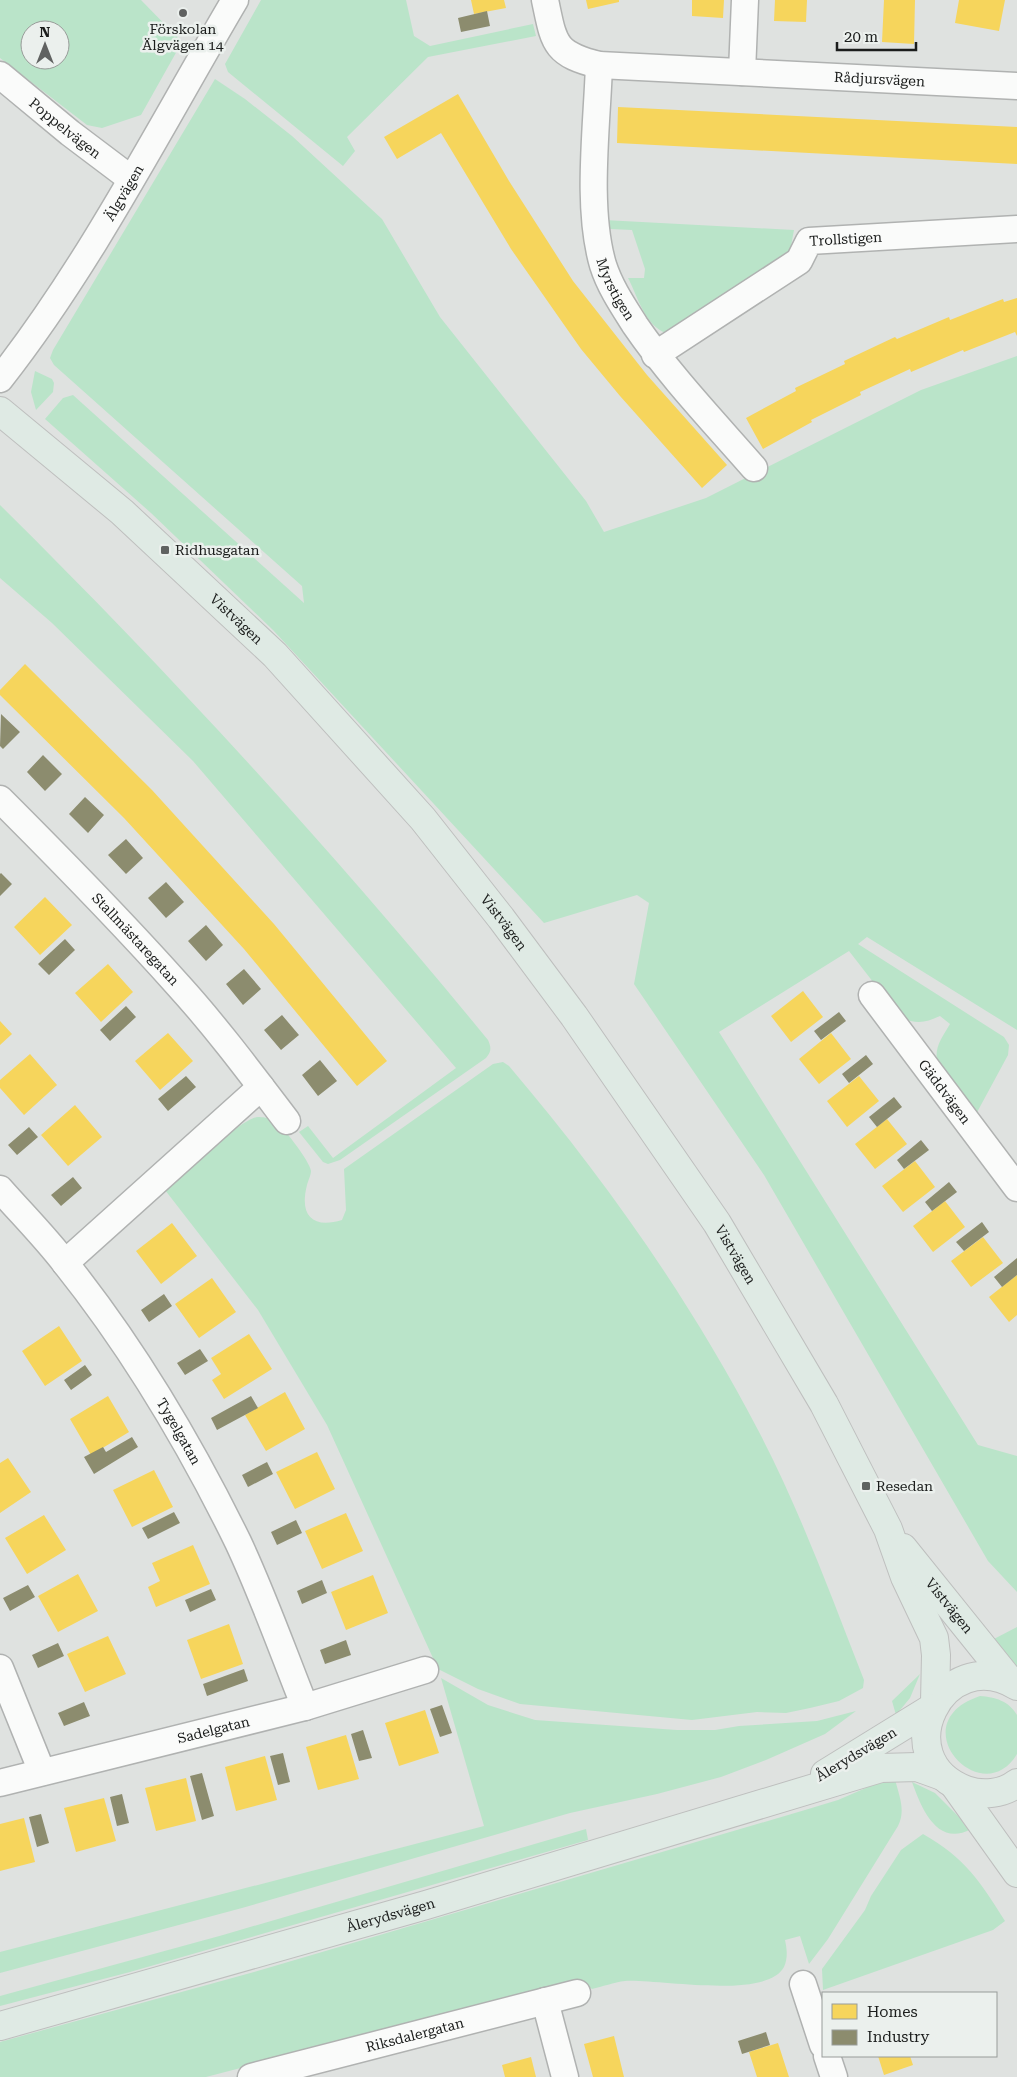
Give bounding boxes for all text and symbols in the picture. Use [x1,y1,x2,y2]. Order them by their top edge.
marker: Förskolan Älgvägen 14 [177,7,189,19]
north arrow [20,20,70,70]
scale bar [837,20,916,52]
place label: Förskolan Älgvägen 14 [142,21,224,53]
text: N [40,24,51,40]
text: 20 m [844,28,879,46]
street label: Rådjursvägen [834,69,925,89]
street label: Poppelvägen [26,95,104,161]
street label: Älgvägen [101,162,147,224]
street label: Trollstigen [809,229,882,249]
street label: Myrstigen [593,256,638,323]
place label: Ridhusgatan [175,542,259,558]
marker: Ridhusgatan [159,544,171,556]
street label: Vistvägen [207,591,266,647]
street label: Stallmästaregatan [89,890,182,989]
street label: Vistvägen [478,891,530,954]
street label: Gäddvägen [915,1056,974,1127]
street label: Vistvägen [712,1222,759,1287]
street label: Tygelgatan [153,1395,204,1467]
place label: Resedan [876,1478,933,1494]
marker: Resedan [860,1480,872,1492]
street label: Vistvägen [922,1575,976,1636]
street label: Sadelgatan [176,1713,251,1747]
street label: Ålerydsvägen [813,1724,899,1784]
street label: Ålerydsvägen [344,1895,437,1935]
legend [822,1992,997,2057]
text: Homes [867,2003,918,2021]
street label: Riksdalergatan [364,2015,465,2055]
text: Industry [867,2028,929,2046]

